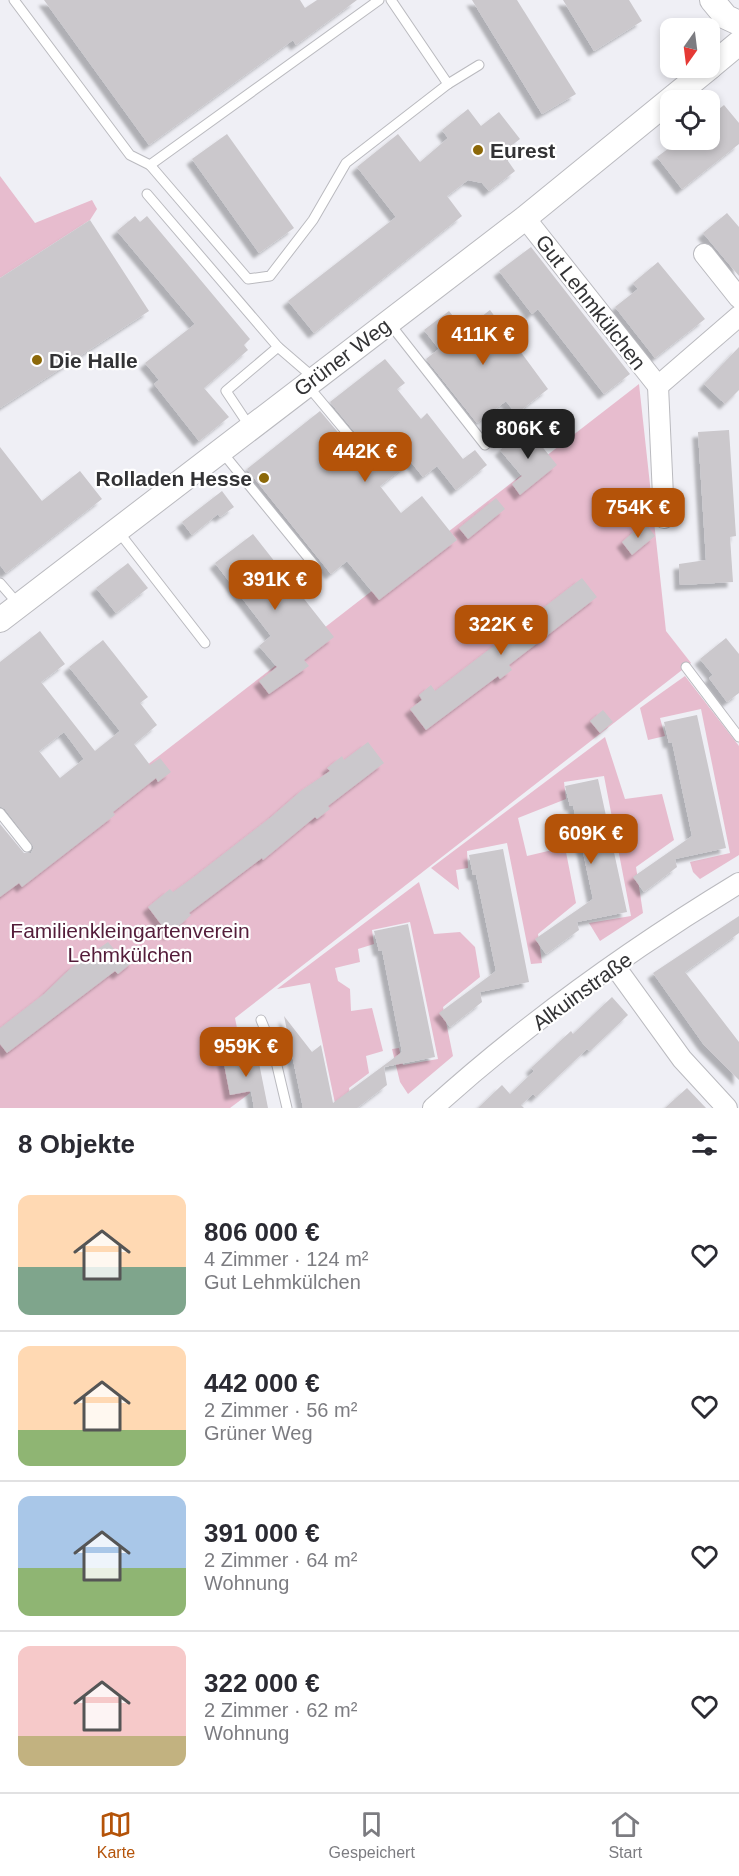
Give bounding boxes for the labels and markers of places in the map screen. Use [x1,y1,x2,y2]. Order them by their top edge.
place label: Eurest [490,139,555,162]
marker: Eurest [471,143,485,157]
pin: 411K € [434,315,532,366]
place label: Die Halle [49,349,138,372]
marker: Die Halle [30,353,44,367]
pin: 806K € [479,409,577,460]
pin: 442K € [316,432,414,483]
place label: Rolladen Hesse [96,467,252,490]
marker: Rolladen Hesse [257,471,271,485]
pin: 754K € [589,488,687,539]
pin: 391K € [226,560,324,611]
pin: 322K € [452,605,550,656]
pin: 609K € [542,814,640,865]
pin: 959K € [197,1027,295,1078]

